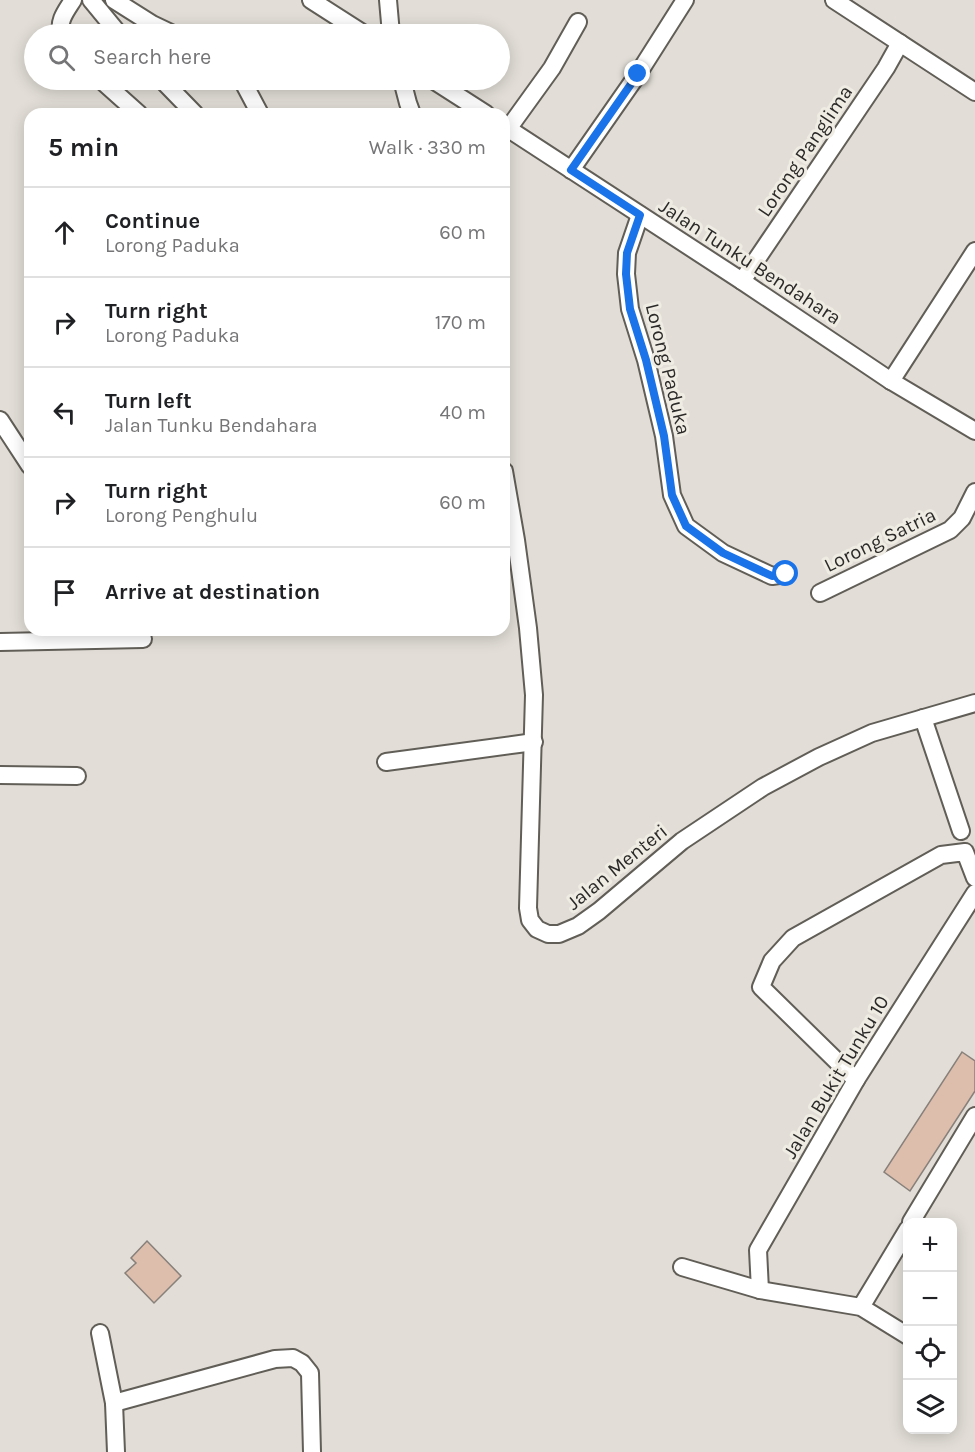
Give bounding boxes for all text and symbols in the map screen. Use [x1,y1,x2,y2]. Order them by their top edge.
search box [24,24,510,90]
icon: search [45,41,78,74]
text: Search here [93,44,211,70]
route end [624,60,650,86]
street label: Lorong Panglima [753,81,857,221]
text: 5 min [48,132,119,163]
text: Walk · 330 m [369,136,486,159]
street label: Jalan Tunku Bendahara [655,195,845,329]
text: Continue [105,208,200,234]
icon: ahead [48,216,81,249]
text: 60 m [439,221,486,244]
text: Lorong Paduka [105,234,240,257]
text: Turn right [105,298,208,324]
street label: Lorong Paduka [641,301,695,437]
icon: right [48,306,81,339]
text: 170 m [435,311,486,334]
text: Lorong Paduka [105,324,240,347]
text: Turn left [105,388,192,414]
icon: left [48,396,81,429]
text: 40 m [440,401,486,424]
text: Jalan Tunku Bendahara [105,414,317,437]
text: Turn right [105,478,208,504]
icon: right [48,486,81,519]
text: 60 m [439,491,486,514]
street label: Lorong Satria [820,503,940,577]
text: Lorong Penghulu [105,504,258,527]
route start [772,560,798,586]
icon: arrive [48,576,81,609]
text: Arrive at destination [105,579,320,605]
street label: Jalan Menteri [562,819,672,915]
street label: Jalan Bukit Tunku 10 [778,991,894,1163]
map controls [903,1218,957,1434]
button: + [903,1218,957,1272]
button: − [903,1272,957,1326]
button: locate [903,1326,957,1380]
button: layers [903,1380,957,1434]

